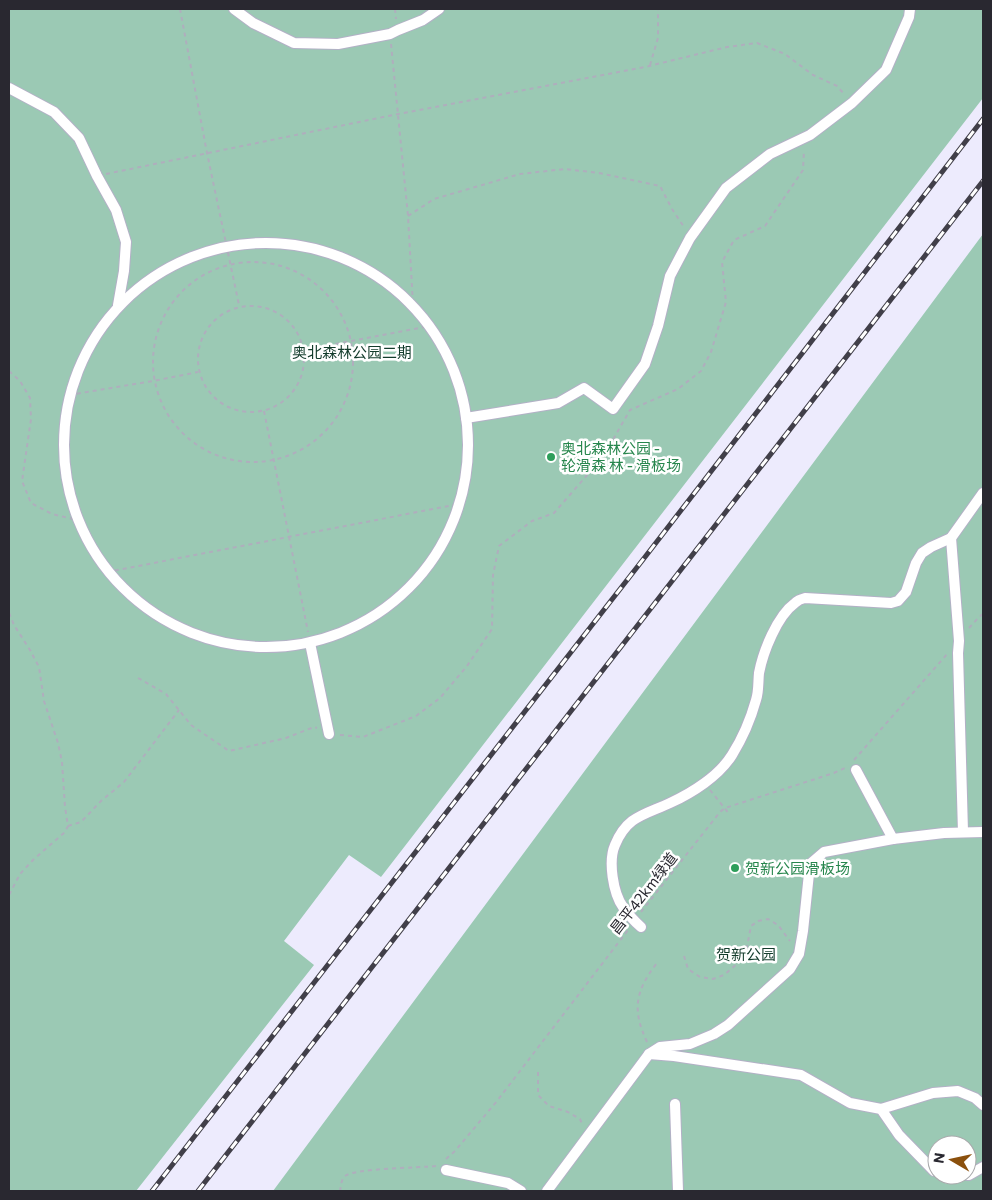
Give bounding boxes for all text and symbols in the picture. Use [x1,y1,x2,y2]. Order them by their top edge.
park label: 奥北森林公园二期 [292,343,412,361]
place label: 奥北森林公园 - 轮滑森 林 - 滑板场 [561,439,681,474]
marker: 奥北森林公园 - 轮滑森 林 - 滑板场 [545,451,557,463]
street label: 昌平42km绿道 [606,849,680,937]
place label: 贺新公园滑板场 [745,859,850,877]
marker: 贺新公园滑板场 [729,862,741,874]
park label: 贺新公园 [716,945,776,963]
north arrow [927,1135,977,1185]
text: N [929,1151,948,1164]

